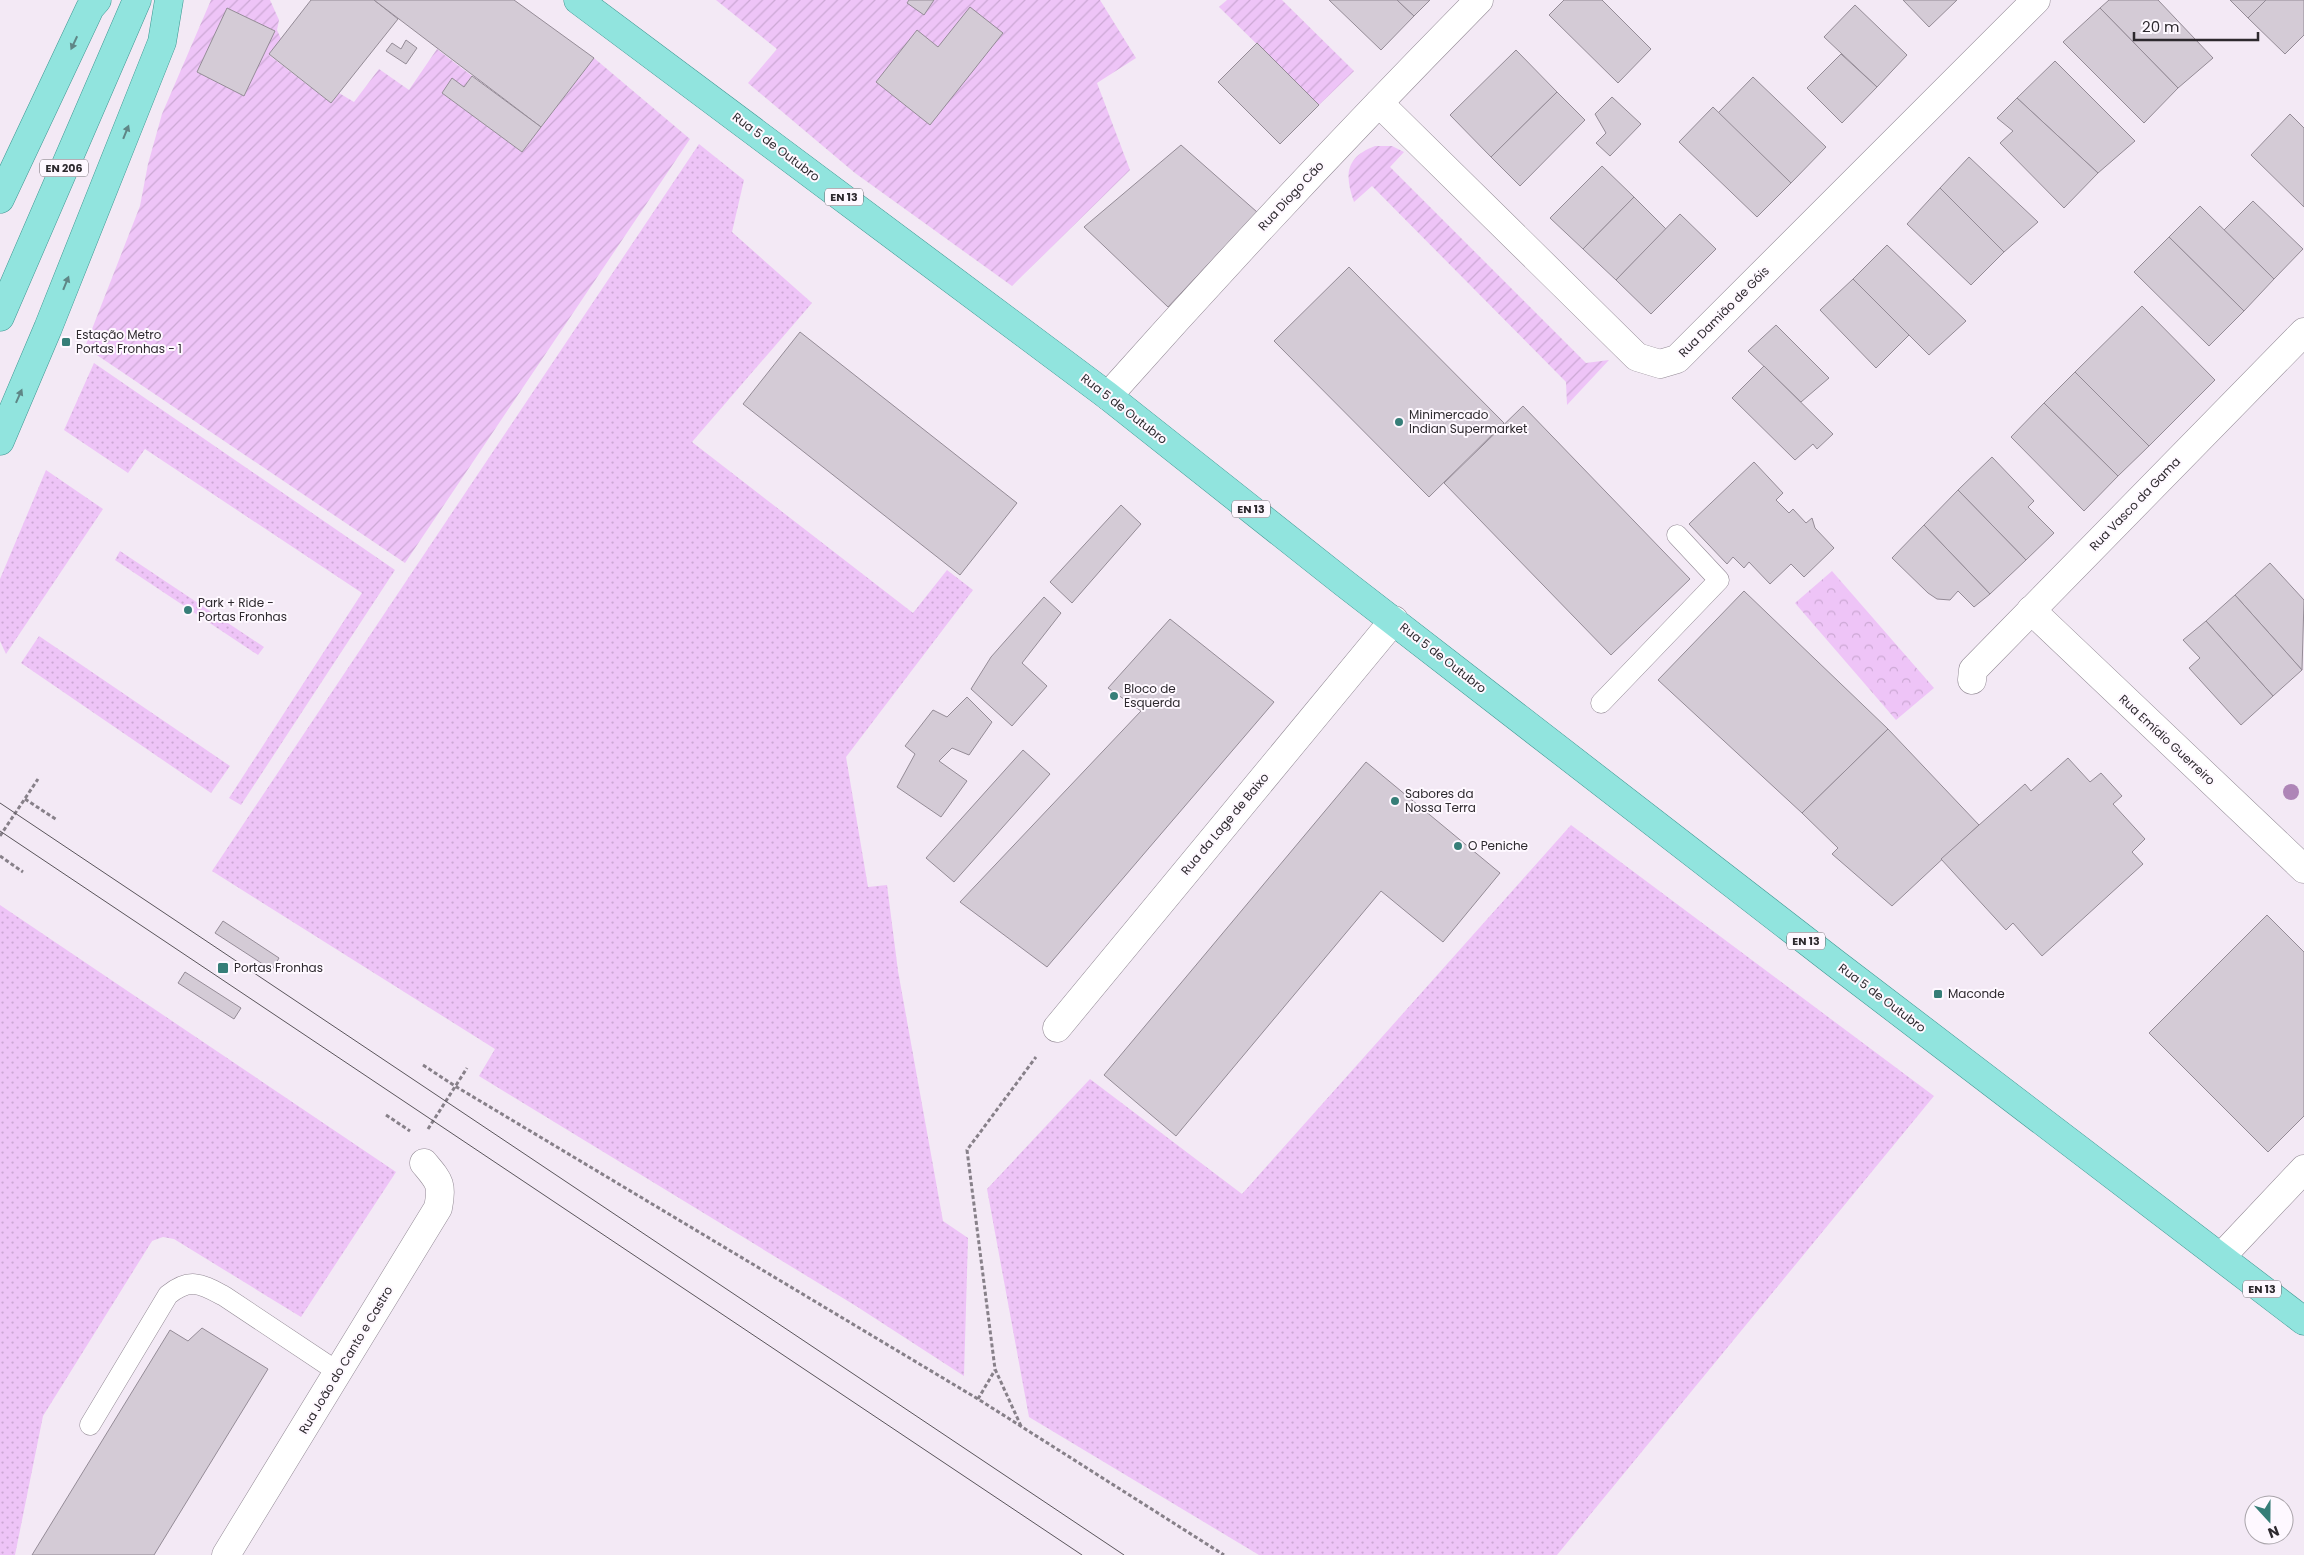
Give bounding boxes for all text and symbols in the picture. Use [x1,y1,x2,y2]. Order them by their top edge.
scale bar [2134,10,2258,42]
text: 20 m [2142,16,2180,37]
one-way arrow [70,36,78,50]
street label: Rua 5 de Outubro [729,108,824,185]
one-way arrow [123,125,131,139]
street label: Rua Diogo Cão [1254,157,1328,234]
road number: EN 206 [40,160,88,177]
road number: EN 13 [825,188,863,206]
street label: Rua Damião de Góis [1674,262,1773,361]
one-way arrow [63,276,71,290]
place label: Estação Metro Portas Fronhas - 1 [76,326,182,357]
marker: Estação Metro Portas Fronhas - 1 [60,336,72,348]
street label: Rua 5 de Outubro [1078,370,1171,448]
one-way arrow [15,389,23,403]
place label: Minimercado Indian Supermarket [1409,406,1527,437]
marker: Minimercado Indian Supermarket [1393,416,1405,428]
street label: Rua Vasco da Gama [2085,453,2184,554]
road number: EN 13 [1232,500,1270,518]
place label: Park + Ride - Portas Fronhas [198,594,287,625]
marker: Park + Ride - Portas Fronhas [182,604,194,616]
street label: Rua 5 de Outubro [1397,619,1490,697]
place label: Bloco de Esquerda [1124,680,1180,711]
marker: Bloco de Esquerda [1108,690,1120,702]
street label: Rua Emídio Guerreiro [2116,691,2219,789]
street label: Rua da Lage de Baixo [1177,769,1273,878]
place label: Sabores da Nossa Terra [1405,785,1476,816]
marker: Sabores da Nossa Terra [1389,795,1401,807]
place label: O Peniche [1468,837,1528,854]
marker: O Peniche [1452,840,1464,852]
road number: EN 13 [1787,932,1825,949]
place label: Portas Fronhas [234,959,323,976]
street label: Rua 5 de Outubro [1835,959,1930,1036]
marker: Portas Fronhas [216,961,230,975]
place label: Maconde [1948,985,2005,1002]
marker: Maconde [1932,988,1944,1000]
road number: EN 13 [2243,1280,2281,1298]
street label: Rua João do Canto e Castro [295,1282,397,1437]
north arrow [2244,1495,2294,1545]
text: N [2265,1521,2282,1543]

